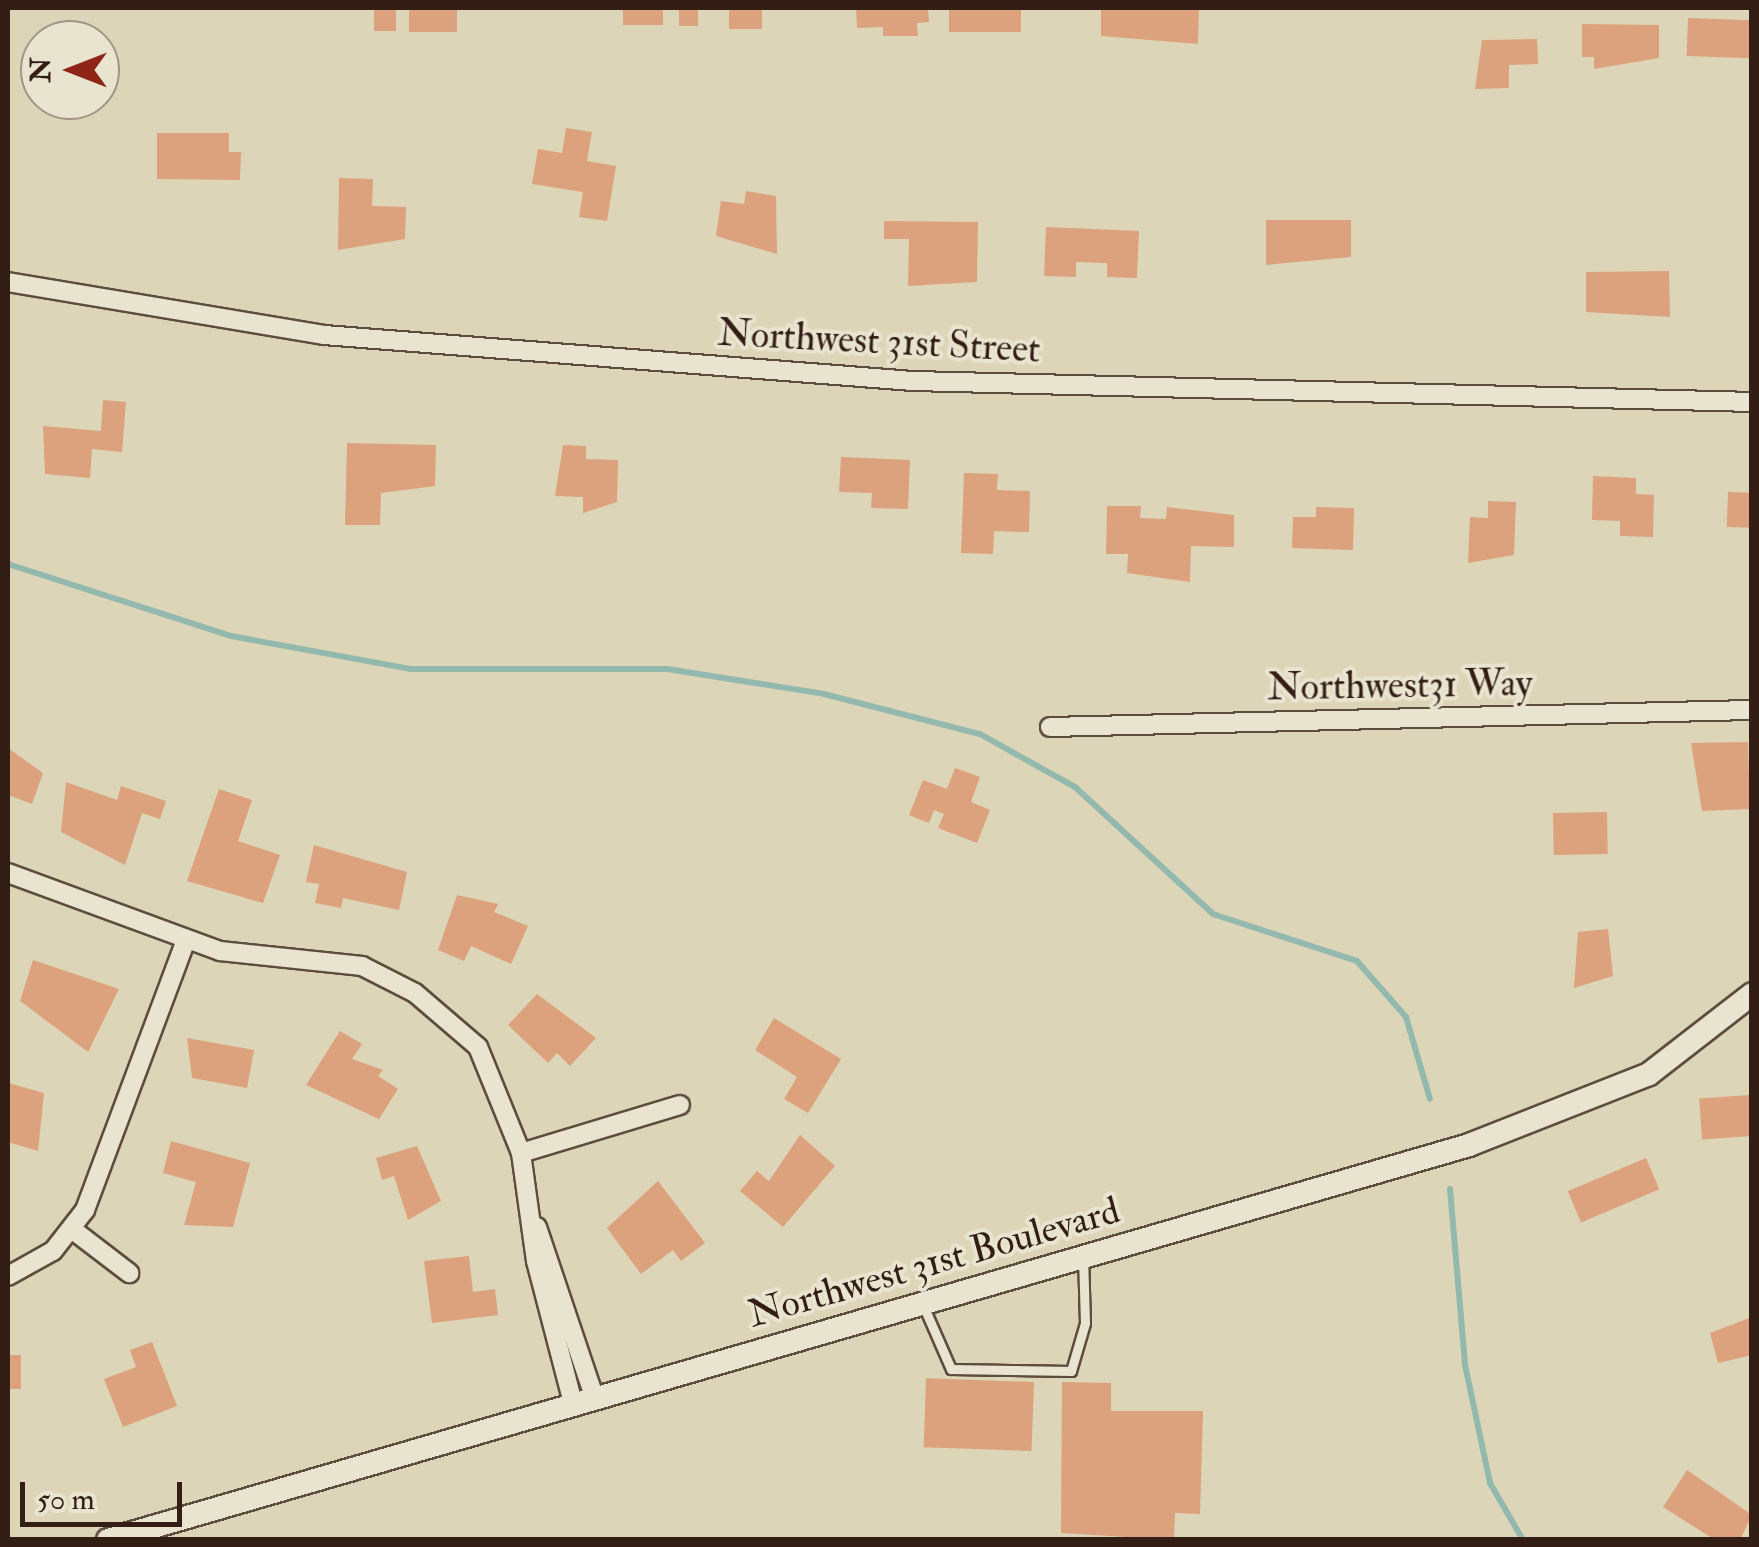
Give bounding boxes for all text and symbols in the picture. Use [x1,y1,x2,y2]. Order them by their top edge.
north arrow [20,20,120,120]
text: N [24,57,59,83]
street label: Northwest 31st Street [717,311,1041,373]
street label: Northwest31 Way [1267,661,1533,711]
street label: Northwest 31st Boulevard [743,1188,1125,1338]
scale bar [25,1462,188,1524]
text: 50 m [37,1481,95,1518]

